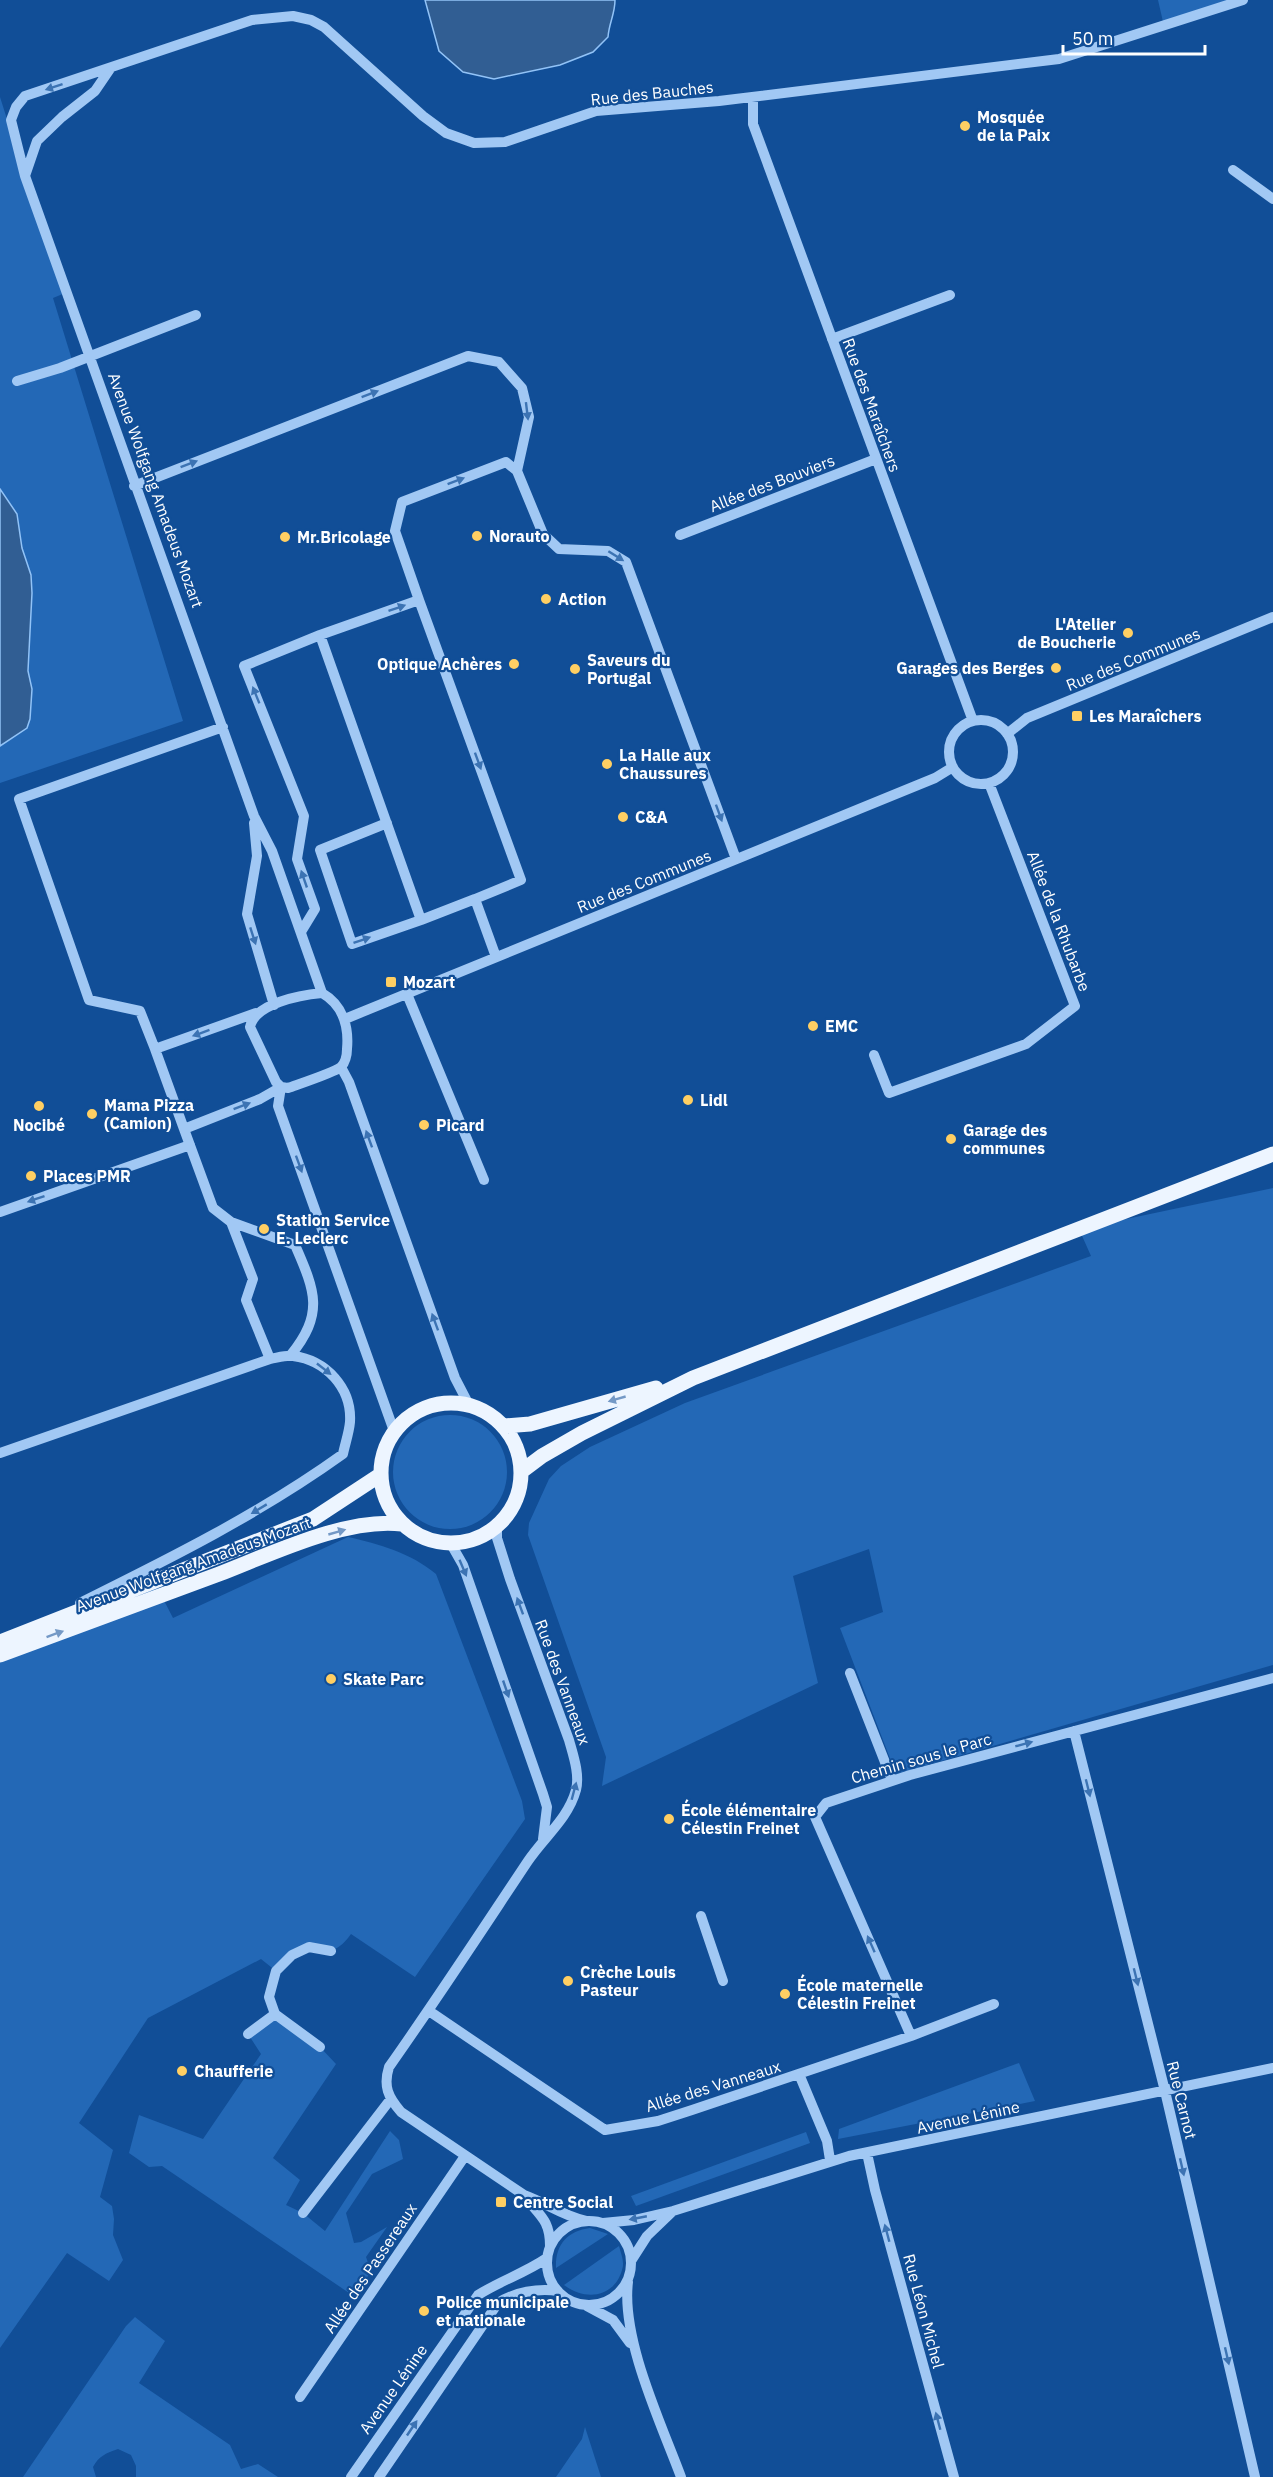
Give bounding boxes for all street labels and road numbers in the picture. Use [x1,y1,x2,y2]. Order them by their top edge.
street label: Rue des Bauches [590,77,714,109]
street label: Rue des Maraîchers [838,335,906,475]
street label: Avenue Wolfgang Amadeus Mozart [104,370,208,610]
street label: Allée des Bouviers [706,450,838,516]
street label: Rue des Communes [1063,623,1203,695]
street label: Rue des Communes [574,845,714,917]
street label: Allée de la Rhubarbe [1023,848,1095,994]
street label: Avenue Wolfgang Amadeus Mozart [73,1512,313,1616]
street label: Rue des Vanneaux [531,1617,595,1747]
street label: Chemin sous le Parc [849,1728,993,1788]
street label: Allée des Vanneaux [643,2056,783,2116]
street label: Rue Carnot [1163,2059,1201,2141]
street label: Avenue Lénine [915,2096,1022,2138]
street label: Allée des Passereaux [319,2199,421,2337]
street label: Rue Léon Michel [899,2252,949,2370]
street label: Avenue Lénine [355,2340,431,2438]

